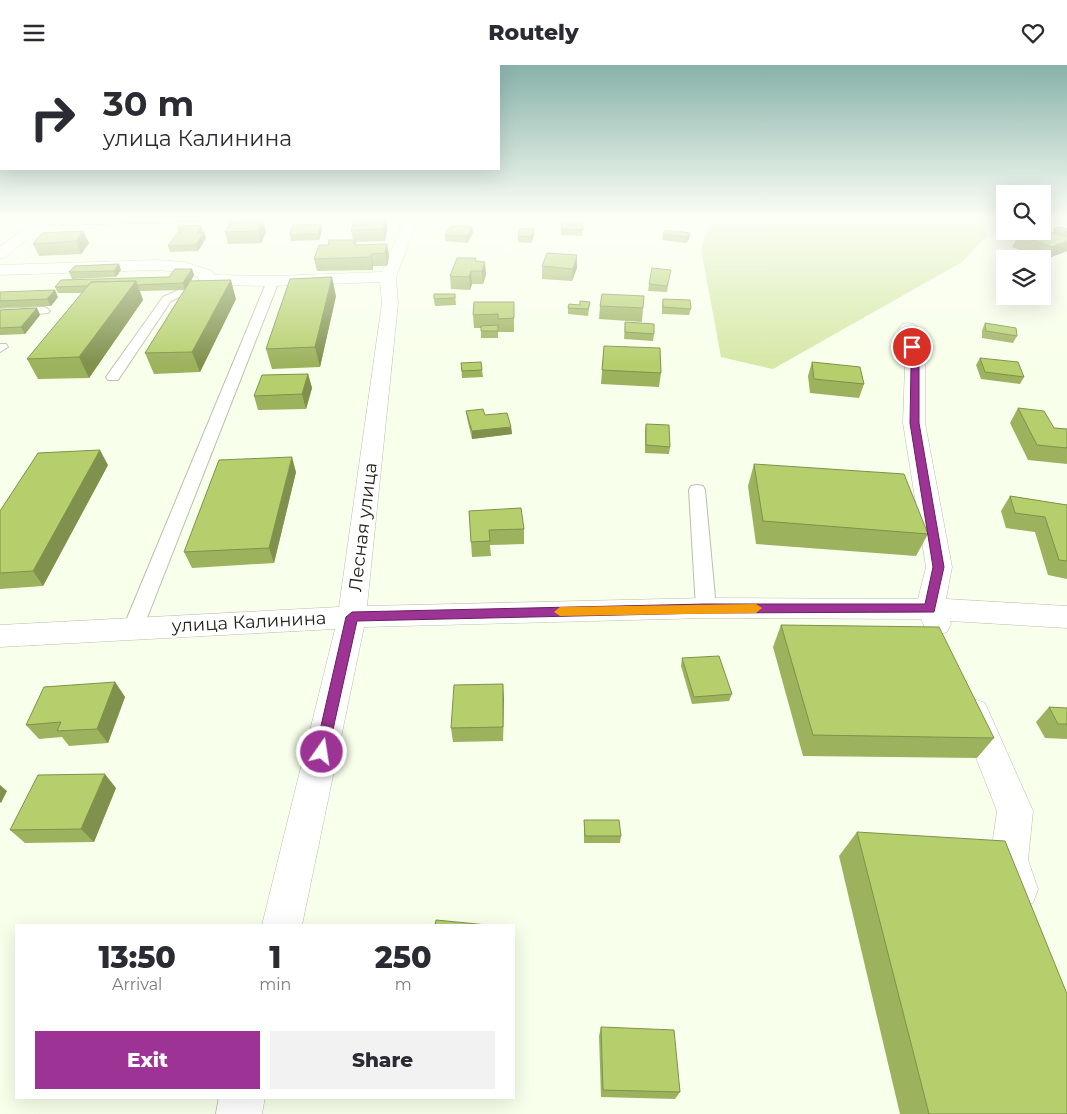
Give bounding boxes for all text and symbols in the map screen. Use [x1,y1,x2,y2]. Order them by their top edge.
icon: menu [20,19,48,47]
text: Routely [488,19,579,46]
icon: heart [1019,19,1047,47]
text: 30 m [103,82,194,125]
icon: right [20,85,85,150]
text: улица Калинина [103,125,292,152]
map controls [996,185,1051,305]
button: search [996,185,1051,240]
button: layers [996,250,1051,305]
pin [891,326,933,368]
icon: arrive [898,333,926,361]
street label: Лесная улица [344,461,382,593]
street label: улица Калинина [170,607,327,637]
position arrow [295,725,347,777]
text: 13:50 [98,939,176,976]
text: 1 [269,939,281,976]
text: 250 [375,939,432,976]
text: Arrival [112,975,162,994]
text: min [259,975,291,994]
text: m [395,975,412,994]
button: Exit [35,1031,260,1089]
button: Share [270,1031,495,1089]

